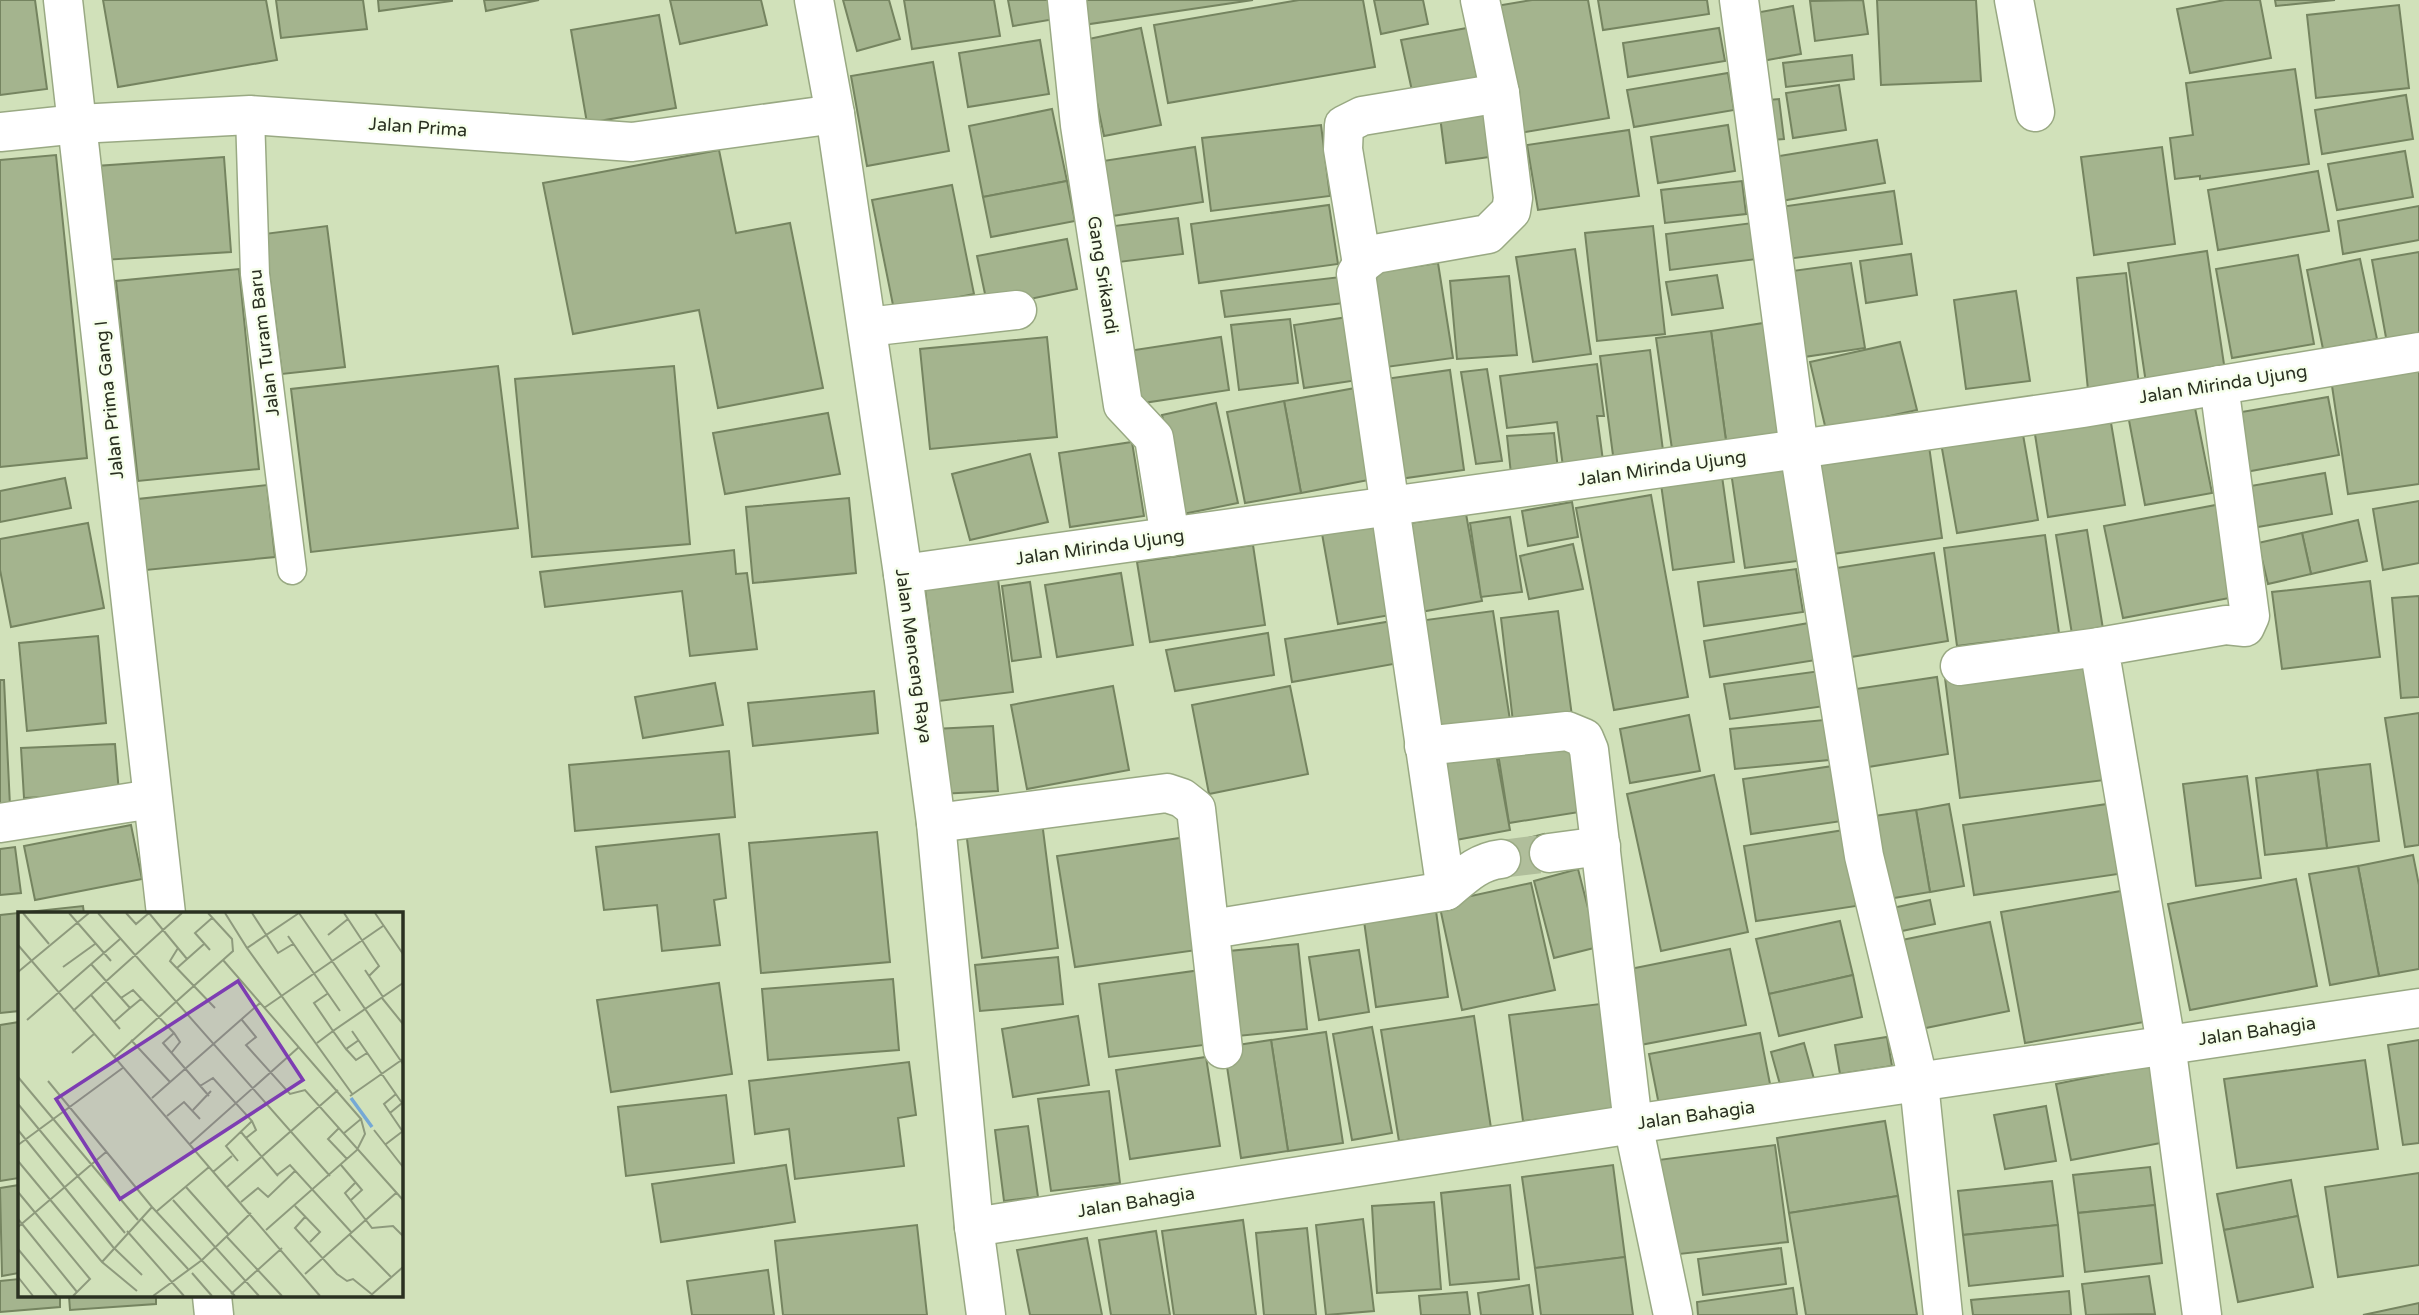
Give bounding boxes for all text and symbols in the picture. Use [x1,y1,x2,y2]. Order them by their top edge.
street label: Jalan Prima [368,113,468,141]
street label: Gang Srikandi [1083,214,1123,336]
street label: Jalan Turam Baru [244,268,284,418]
street label: Jalan Prima Gang I [90,320,128,480]
street label: Jalan Mirinda Ujung [2137,360,2309,408]
street label: Jalan Mirinda Ujung [1576,445,1748,491]
street label: Jalan Mirinda Ujung [1014,524,1186,570]
street label: Jalan Menceng Raya [891,567,937,745]
inset map [18,912,402,1298]
street label: Jalan Bahagia [2197,1012,2317,1050]
street label: Jalan Bahagia [1636,1096,1756,1134]
street label: Jalan Bahagia [1076,1182,1196,1222]

